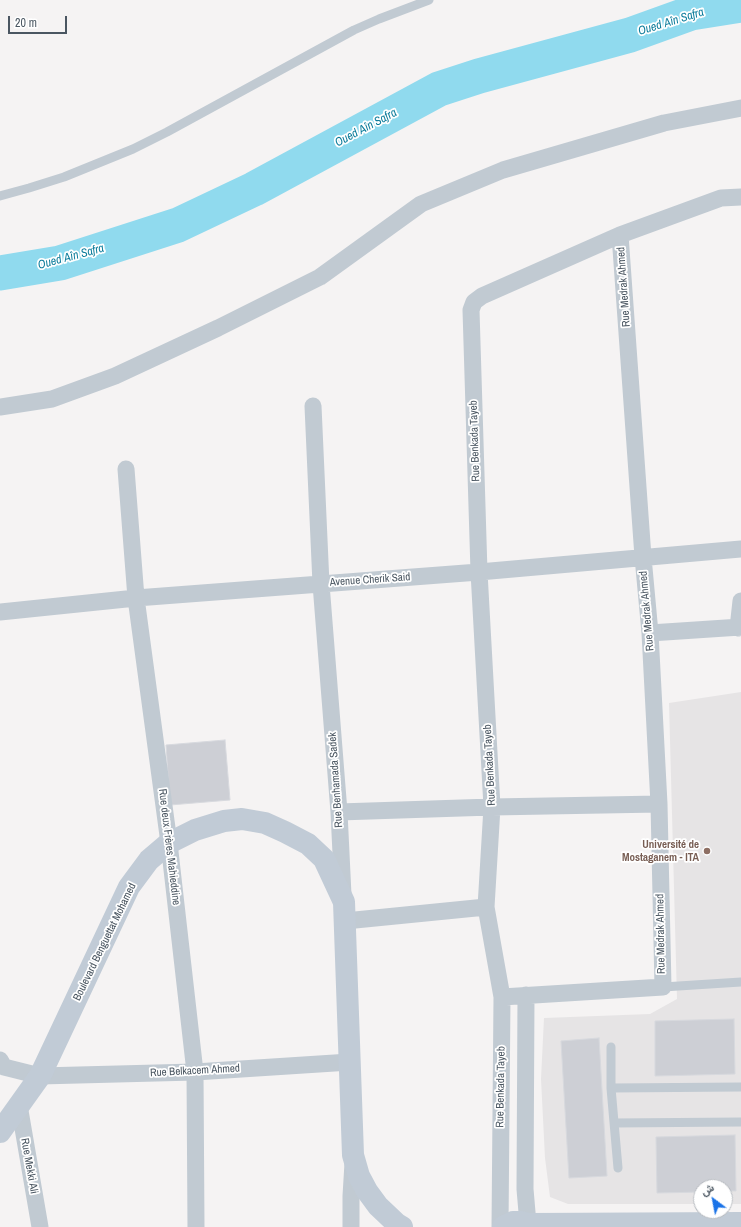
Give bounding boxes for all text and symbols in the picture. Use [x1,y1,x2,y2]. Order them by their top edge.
water label: Oued Aîn Safra [636,5,706,39]
scale bar [10,8,69,34]
text: 20 m [15,15,37,31]
water label: Oued Aîn Safra [333,106,399,150]
water label: Oued Aîn Safra [36,241,106,273]
street label: Rue Medrak Ahmed [615,247,633,327]
street label: Rue Benkada Tayeb [467,400,483,482]
street label: Rue Medrak Ahmed [637,570,657,652]
street label: Avenue Cherik Said [329,571,411,589]
street label: Rue Benkada Tayeb [481,724,499,806]
street label: Rue Benhamada Sadek [326,732,346,828]
street label: Rue deux Frères Mahieddine [155,788,183,906]
place label: Université de Mostaganem - ITA [622,838,699,864]
marker: Université de Mostaganem - ITA [702,846,712,856]
street label: Boulevard Benguettat Mohamed [71,881,139,1003]
street label: Rue Medrak Ahmed [654,894,668,974]
street label: Rue Benkada Tayeb [494,1046,508,1128]
street label: Rue Belkacem Ahmed [150,1062,240,1080]
street label: Rue Mekki Ali [18,1137,40,1195]
north arrow [693,1179,733,1219]
text: ش [698,1180,716,1199]

